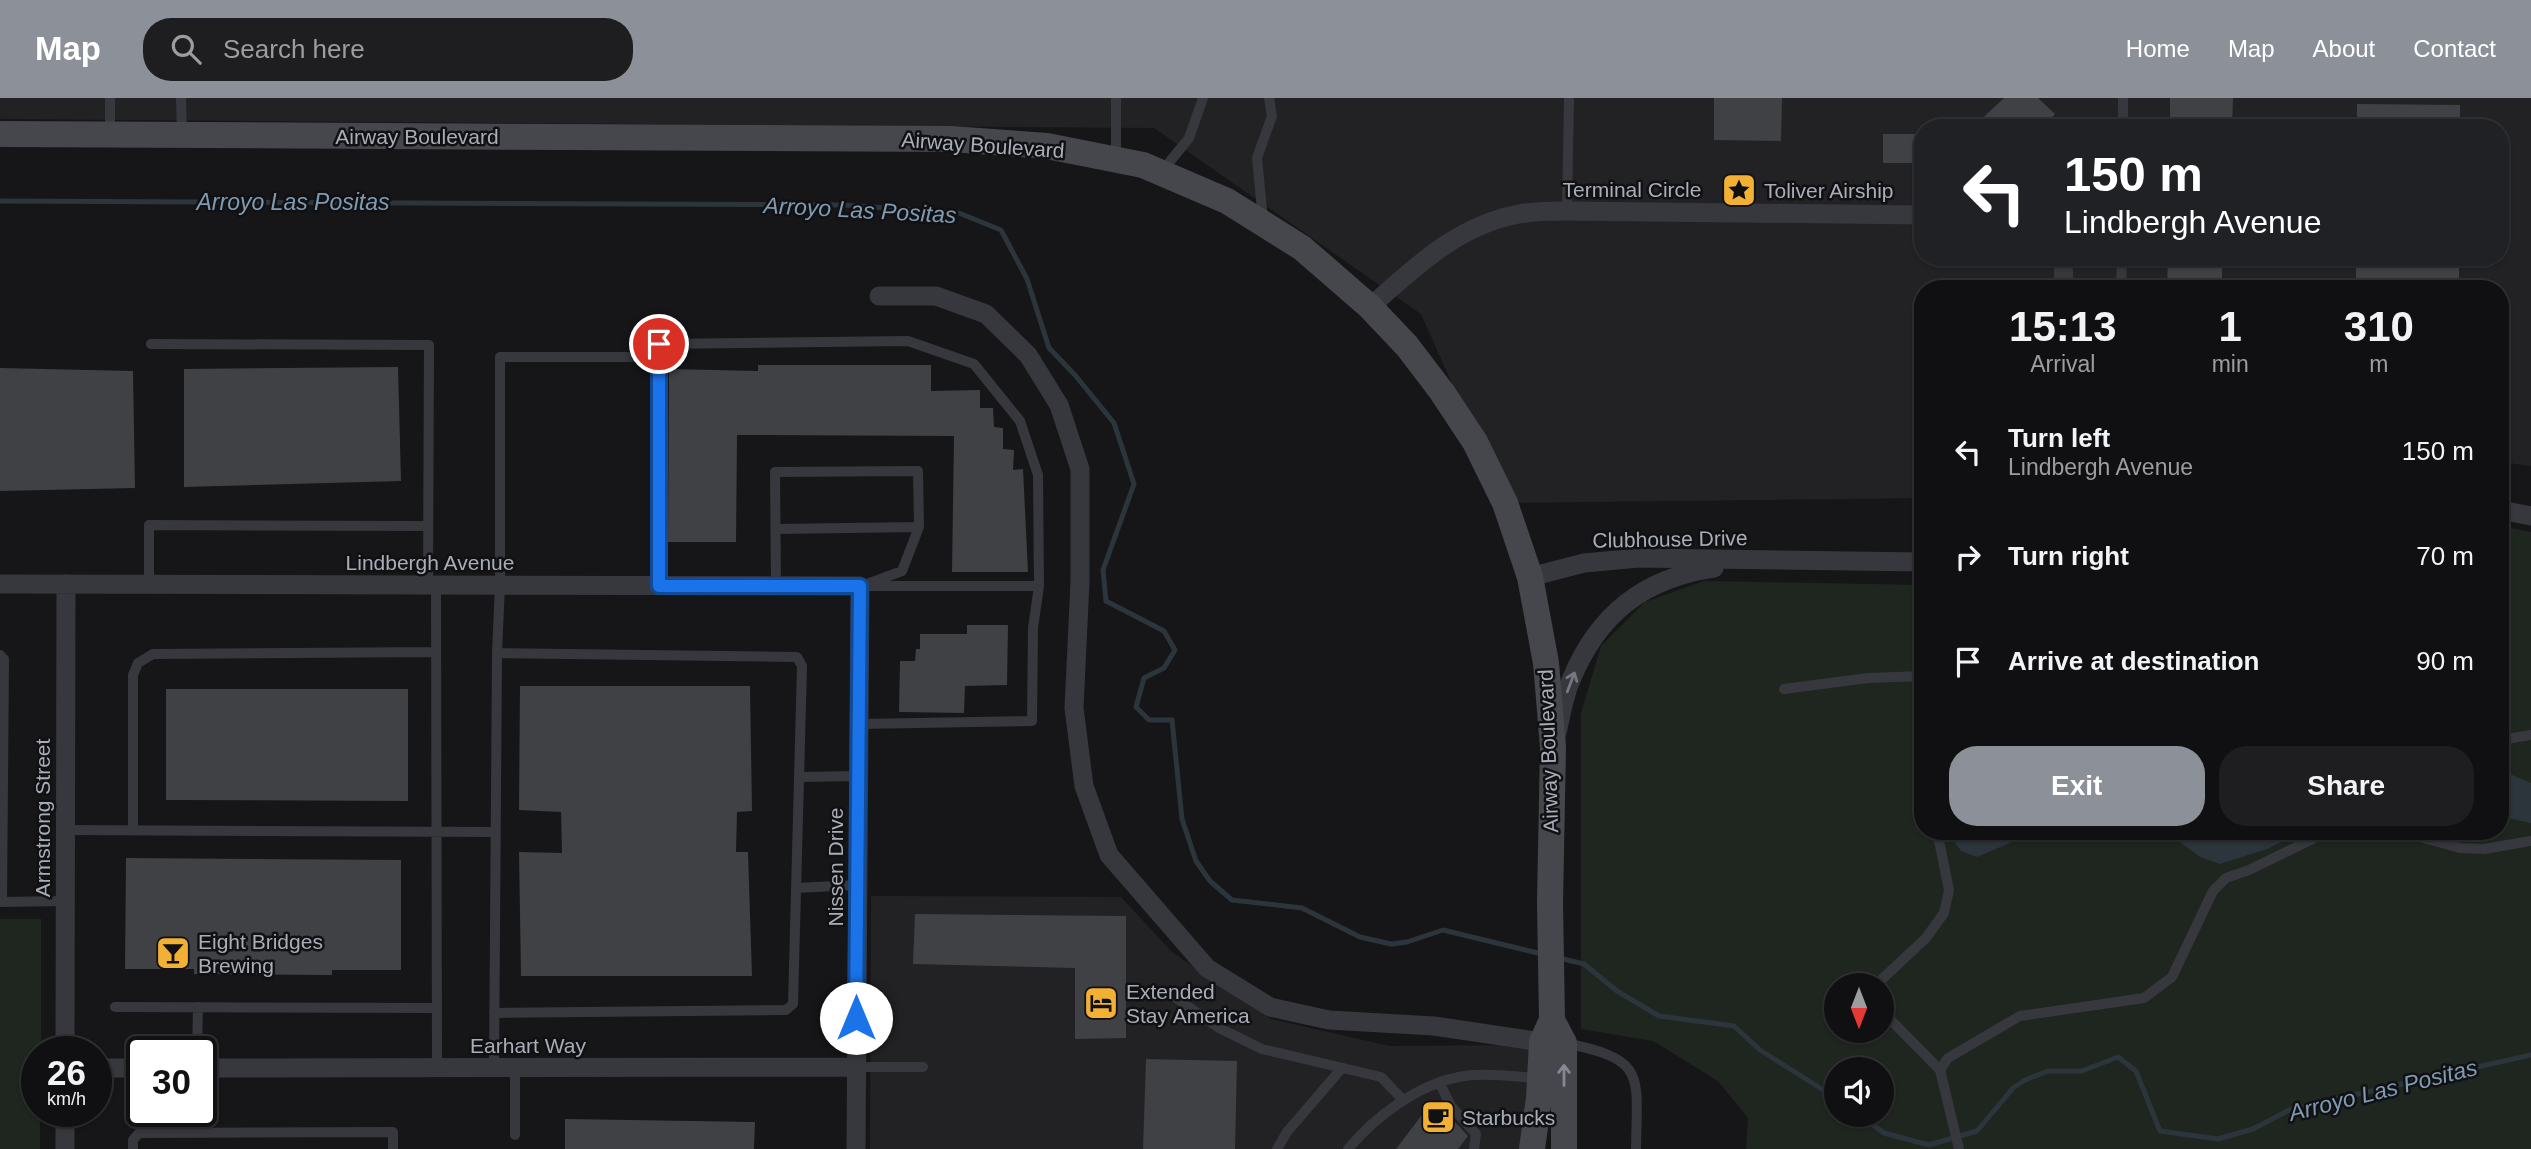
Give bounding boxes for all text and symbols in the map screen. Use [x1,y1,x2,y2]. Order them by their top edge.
search box [143,18,633,81]
text: Map [35,30,101,67]
icon: search [167,30,205,68]
text: Search here [223,34,365,64]
text: Home [2126,35,2190,62]
text: Map [2228,35,2275,62]
text: About [2313,35,2375,62]
text: Contact [2413,35,2496,62]
street label: Airway Boulevard [335,125,499,148]
street label: Airway Boulevard [901,128,1065,162]
icon: left [1949,147,2040,238]
text: 150 m [2064,147,2203,201]
place icon: Toliver Airship [1720,171,1758,209]
street label: Terminal Circle [1563,178,1701,201]
place label: Toliver Airship [1764,179,1894,202]
water label: Arroyo Las Positas [194,189,390,215]
water label: Arroyo Las Positas [761,192,958,228]
text: Lindbergh Avenue [2064,204,2321,240]
text: 15:13 [2009,303,2117,350]
text: 1 [2218,303,2242,350]
text: 310 [2344,303,2414,350]
pin [629,314,689,374]
icon: arrive [640,325,678,363]
text: Arrival [2030,351,2095,377]
text: min [2212,351,2249,377]
text: m [2369,351,2388,377]
text: Turn left [2008,423,2110,453]
icon: left [1949,433,1987,471]
text: 150 m [2402,436,2474,466]
text: Lindbergh Avenue [2008,454,2193,480]
street label: Clubhouse Drive [1592,526,1748,552]
icon: right [1949,538,1987,576]
text: Turn right [2008,541,2129,571]
text: 70 m [2416,541,2474,571]
street label: Lindbergh Avenue [346,551,514,574]
icon: arrive [1949,643,1987,681]
text: Arrive at destination [2008,646,2259,676]
text: 90 m [2416,646,2474,676]
street label: Airway Boulevard [1534,669,1562,833]
one-way arrow [1566,671,1579,693]
street label: Armstrong Street [31,738,54,897]
button: Exit [1949,746,2205,826]
button: Share [2219,746,2474,826]
street label: Nissen Drive [824,807,847,927]
place label: Eight Bridges Brewing [198,930,323,977]
bar icon: Eight Bridges Brewing [154,934,192,972]
north arrow [1824,973,1894,1043]
map controls [1824,973,1894,1127]
place label: Extended Stay America [1126,980,1250,1027]
position arrow [819,981,893,1055]
hotel icon: Extended Stay America [1082,984,1120,1022]
street label: Earhart Way [470,1034,586,1057]
speed limit sign: 30 [126,1036,217,1127]
text: 26 [47,1053,86,1092]
water label: Arroyo Las Positas [2284,1054,2480,1126]
button: sound [1824,1057,1894,1127]
one-way arrow [1557,1064,1571,1087]
text: km/h [47,1089,86,1109]
cafe icon: Starbucks [1419,1098,1457,1136]
place label: Starbucks [1462,1106,1555,1129]

